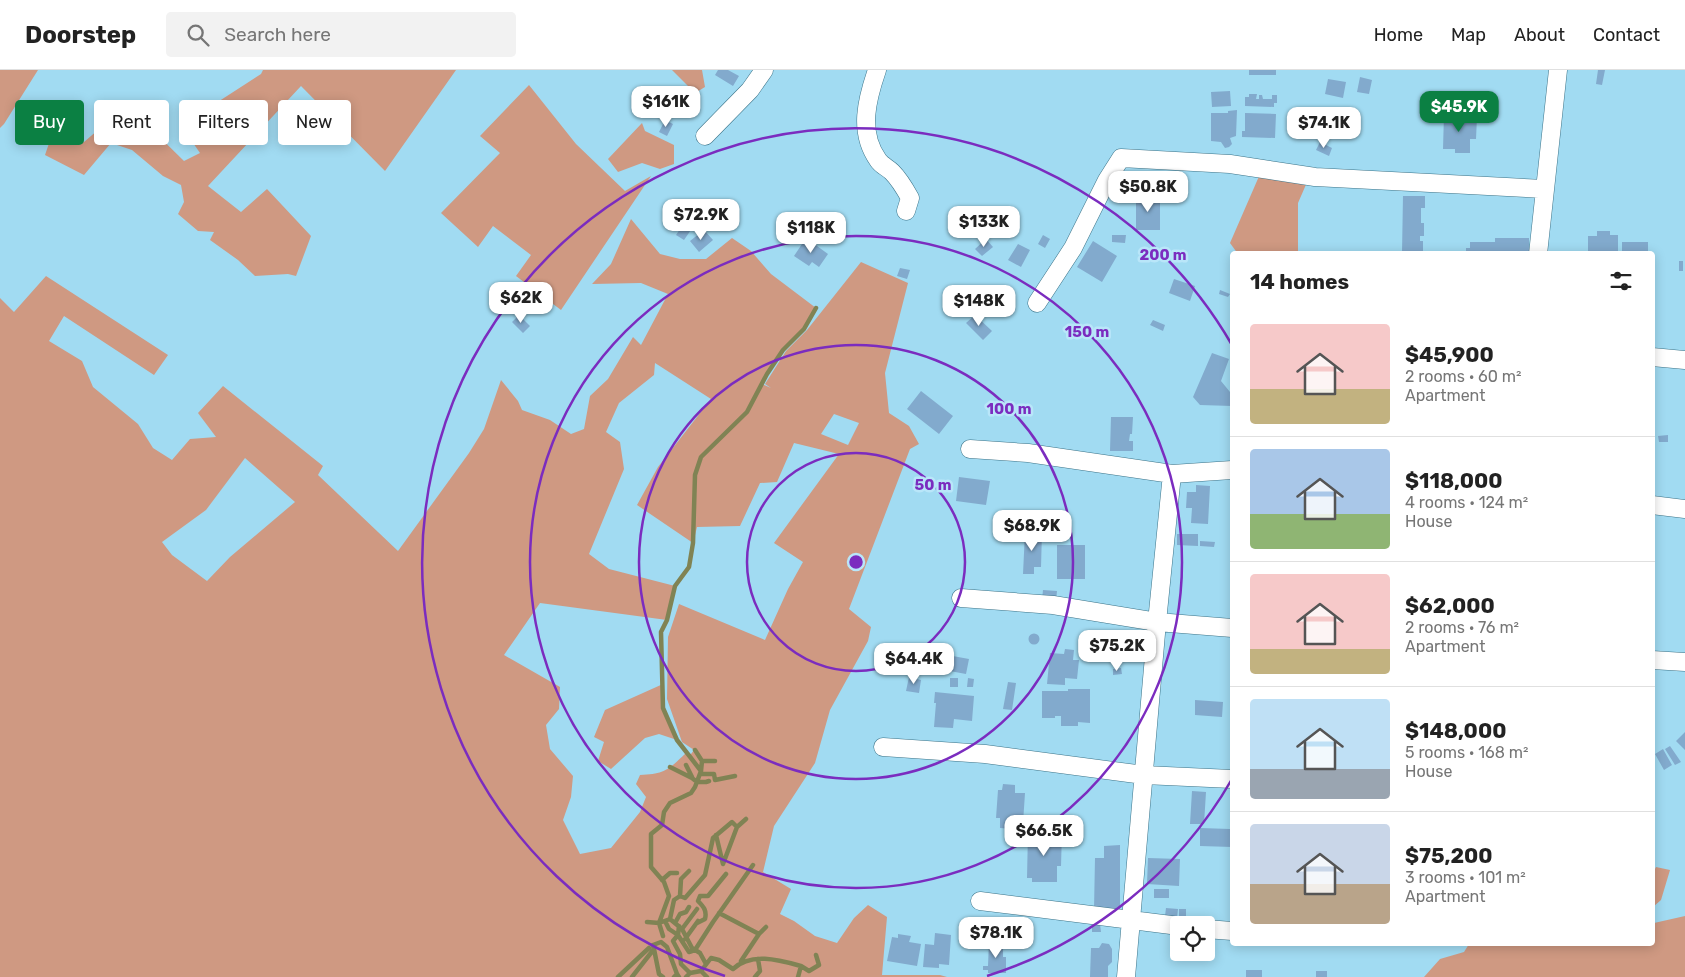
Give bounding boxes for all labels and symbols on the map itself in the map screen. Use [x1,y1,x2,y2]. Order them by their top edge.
pin: $161K [631,85,701,128]
pin: $45.9K [1418,90,1500,133]
pin: $74.1K [1283,106,1365,149]
pin: $50.8K [1107,170,1189,213]
pin: $72.9K [660,198,742,241]
pin: $133K [949,206,1019,248]
pin: $118K [776,212,846,254]
text: 200 m [1139,246,1187,264]
pin: $62K [491,282,551,324]
pin: $148K [944,284,1014,327]
text: 150 m [1065,323,1109,341]
text: 100 m [987,400,1031,418]
text: 50 m [915,476,951,494]
pin: $68.9K [991,510,1073,552]
centre of rings [847,553,865,571]
pin: $75.2K [1076,630,1158,672]
pin: $64.4K [873,642,955,685]
pin: $66.5K [1003,814,1085,857]
pin: $78.1K [955,916,1037,959]

